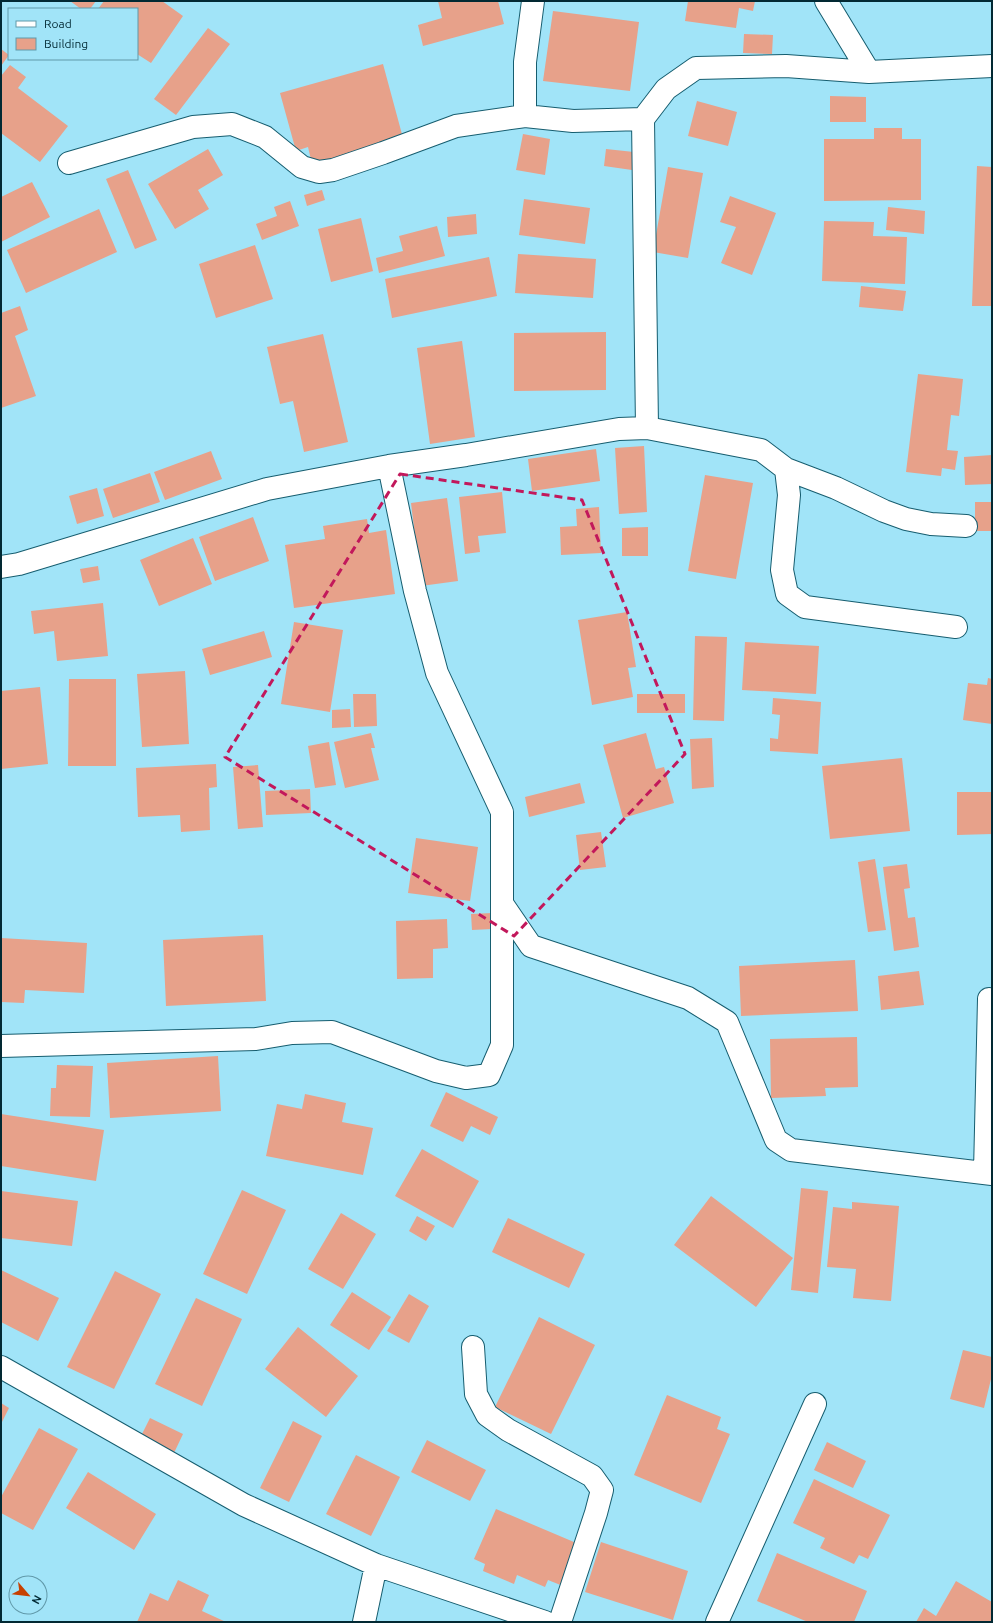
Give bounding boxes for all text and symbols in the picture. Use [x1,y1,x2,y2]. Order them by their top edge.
legend [8,8,138,60]
text: Road [44,17,72,30]
text: Building [44,37,88,50]
north arrow [8,1575,48,1615]
text: N [30,1593,44,1606]

